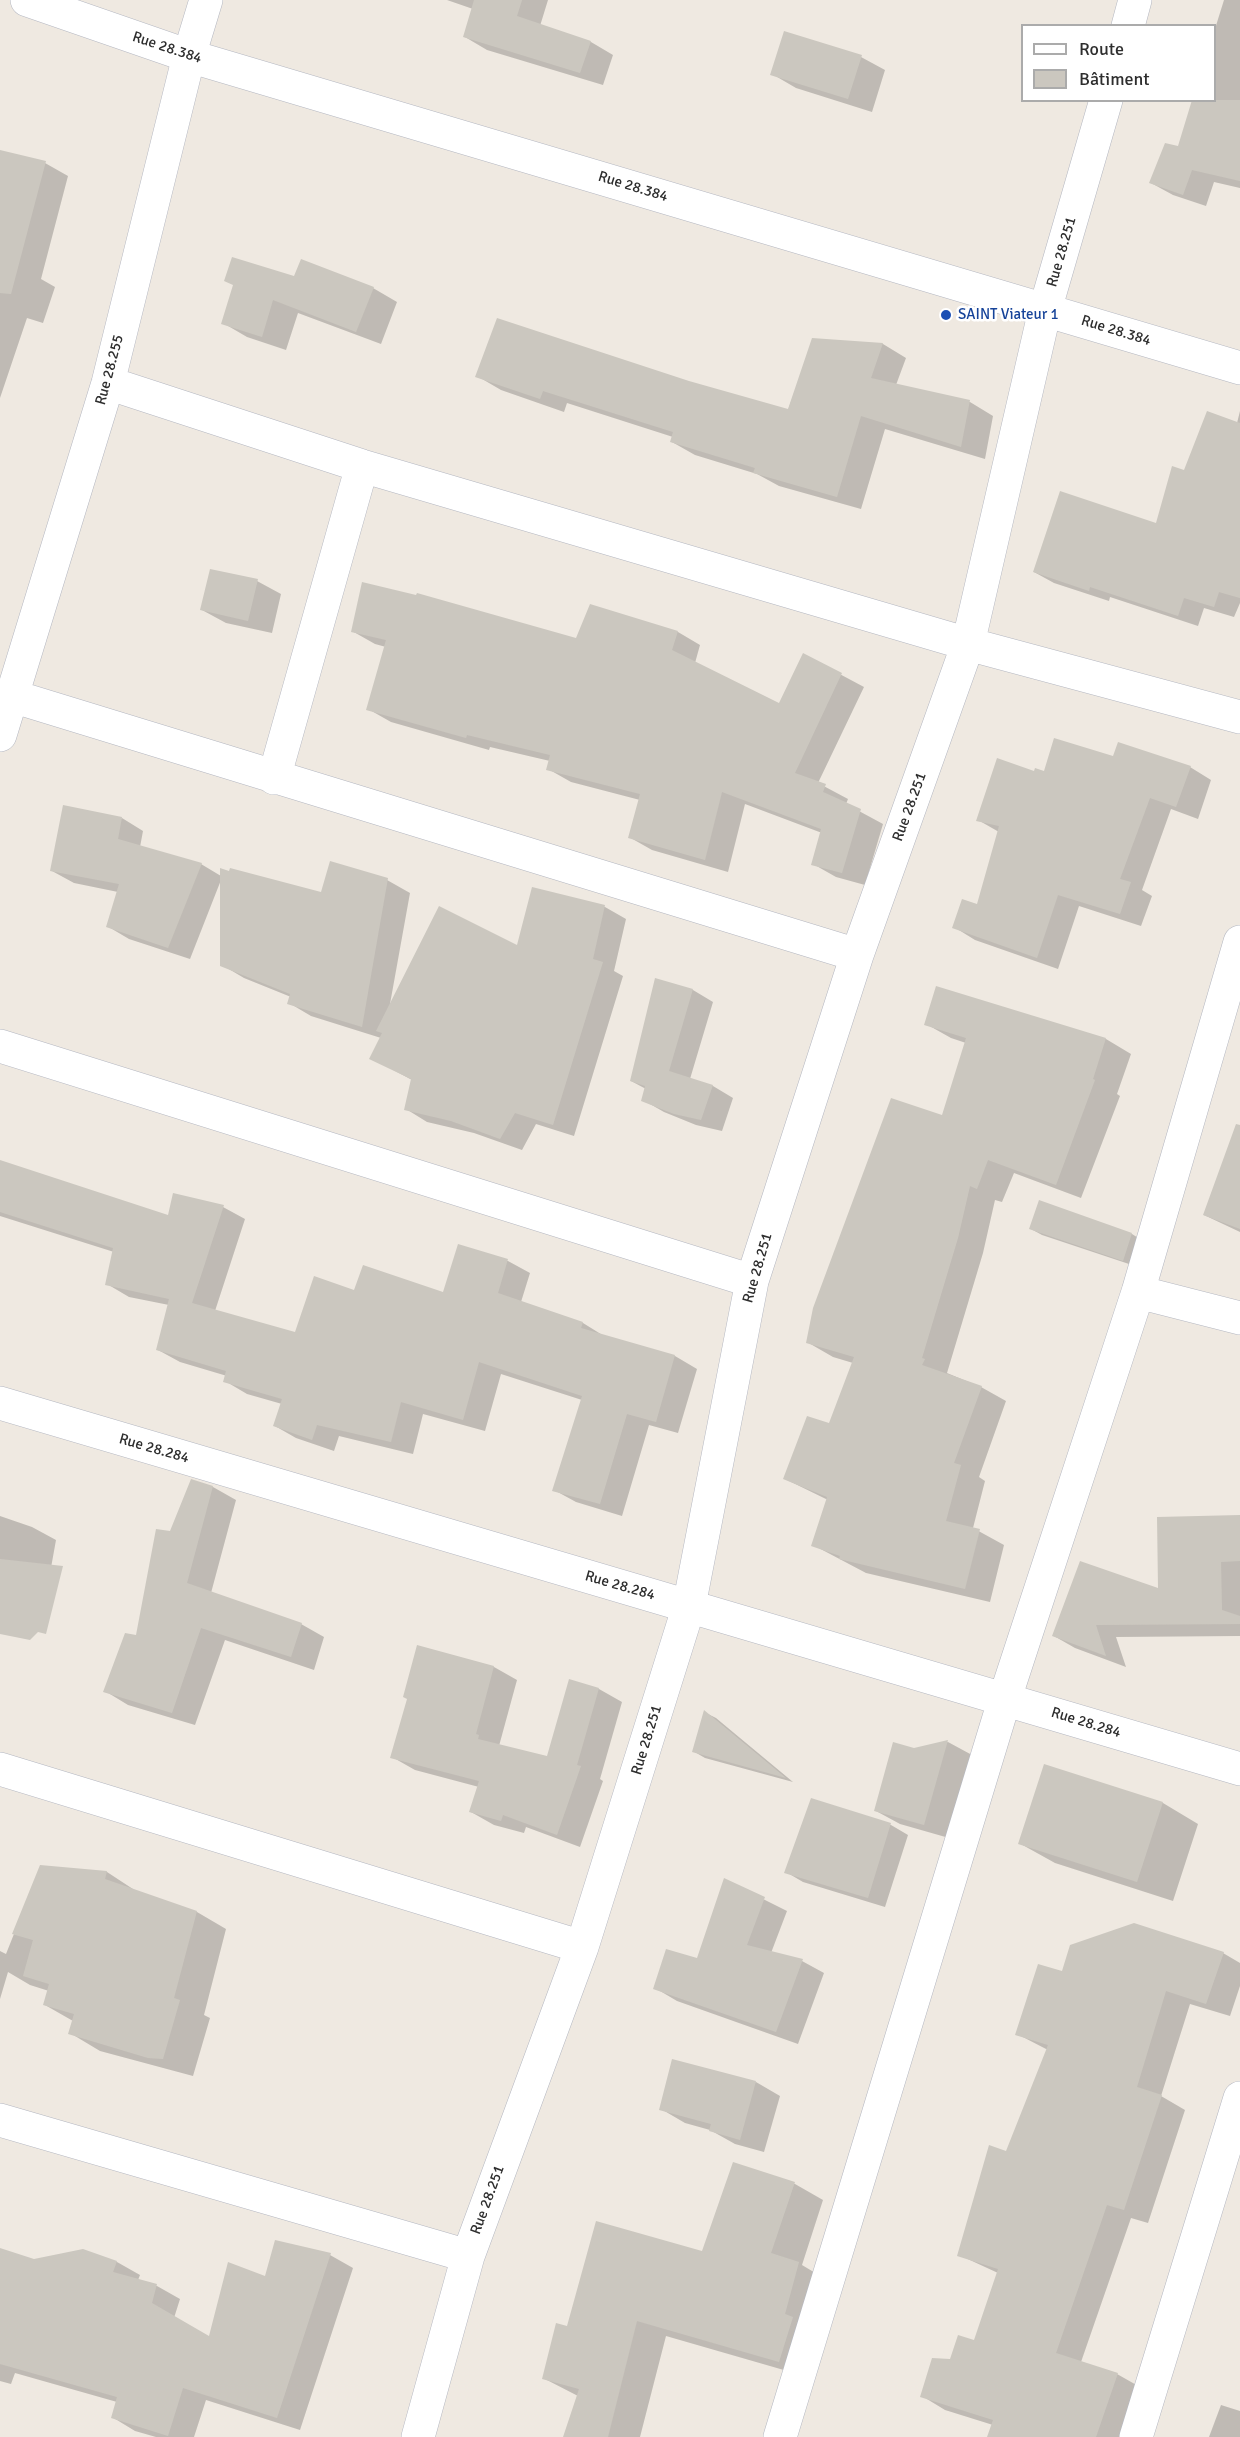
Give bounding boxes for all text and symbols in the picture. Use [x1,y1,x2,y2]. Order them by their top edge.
legend [1021,24,1216,102]
street label: Rue 28.384 [130,28,204,68]
text: Route [1079,38,1124,60]
text: Bâtiment [1079,68,1150,90]
street label: Rue 28.384 [596,168,670,206]
street label: Rue 28.251 [1043,215,1081,289]
place label: SAINT Viateur 1 [958,306,1059,324]
marker: SAINT Viateur 1 [939,308,953,322]
street label: Rue 28.384 [1079,312,1153,350]
street label: Rue 28.255 [92,333,128,407]
street label: Rue 28.251 [889,770,931,844]
street label: Rue 28.251 [739,1231,777,1305]
street label: Rue 28.284 [117,1430,191,1468]
street label: Rue 28.284 [583,1567,657,1605]
street label: Rue 28.251 [628,1703,666,1777]
street label: Rue 28.284 [1049,1704,1123,1742]
street label: Rue 28.251 [467,2163,509,2237]

